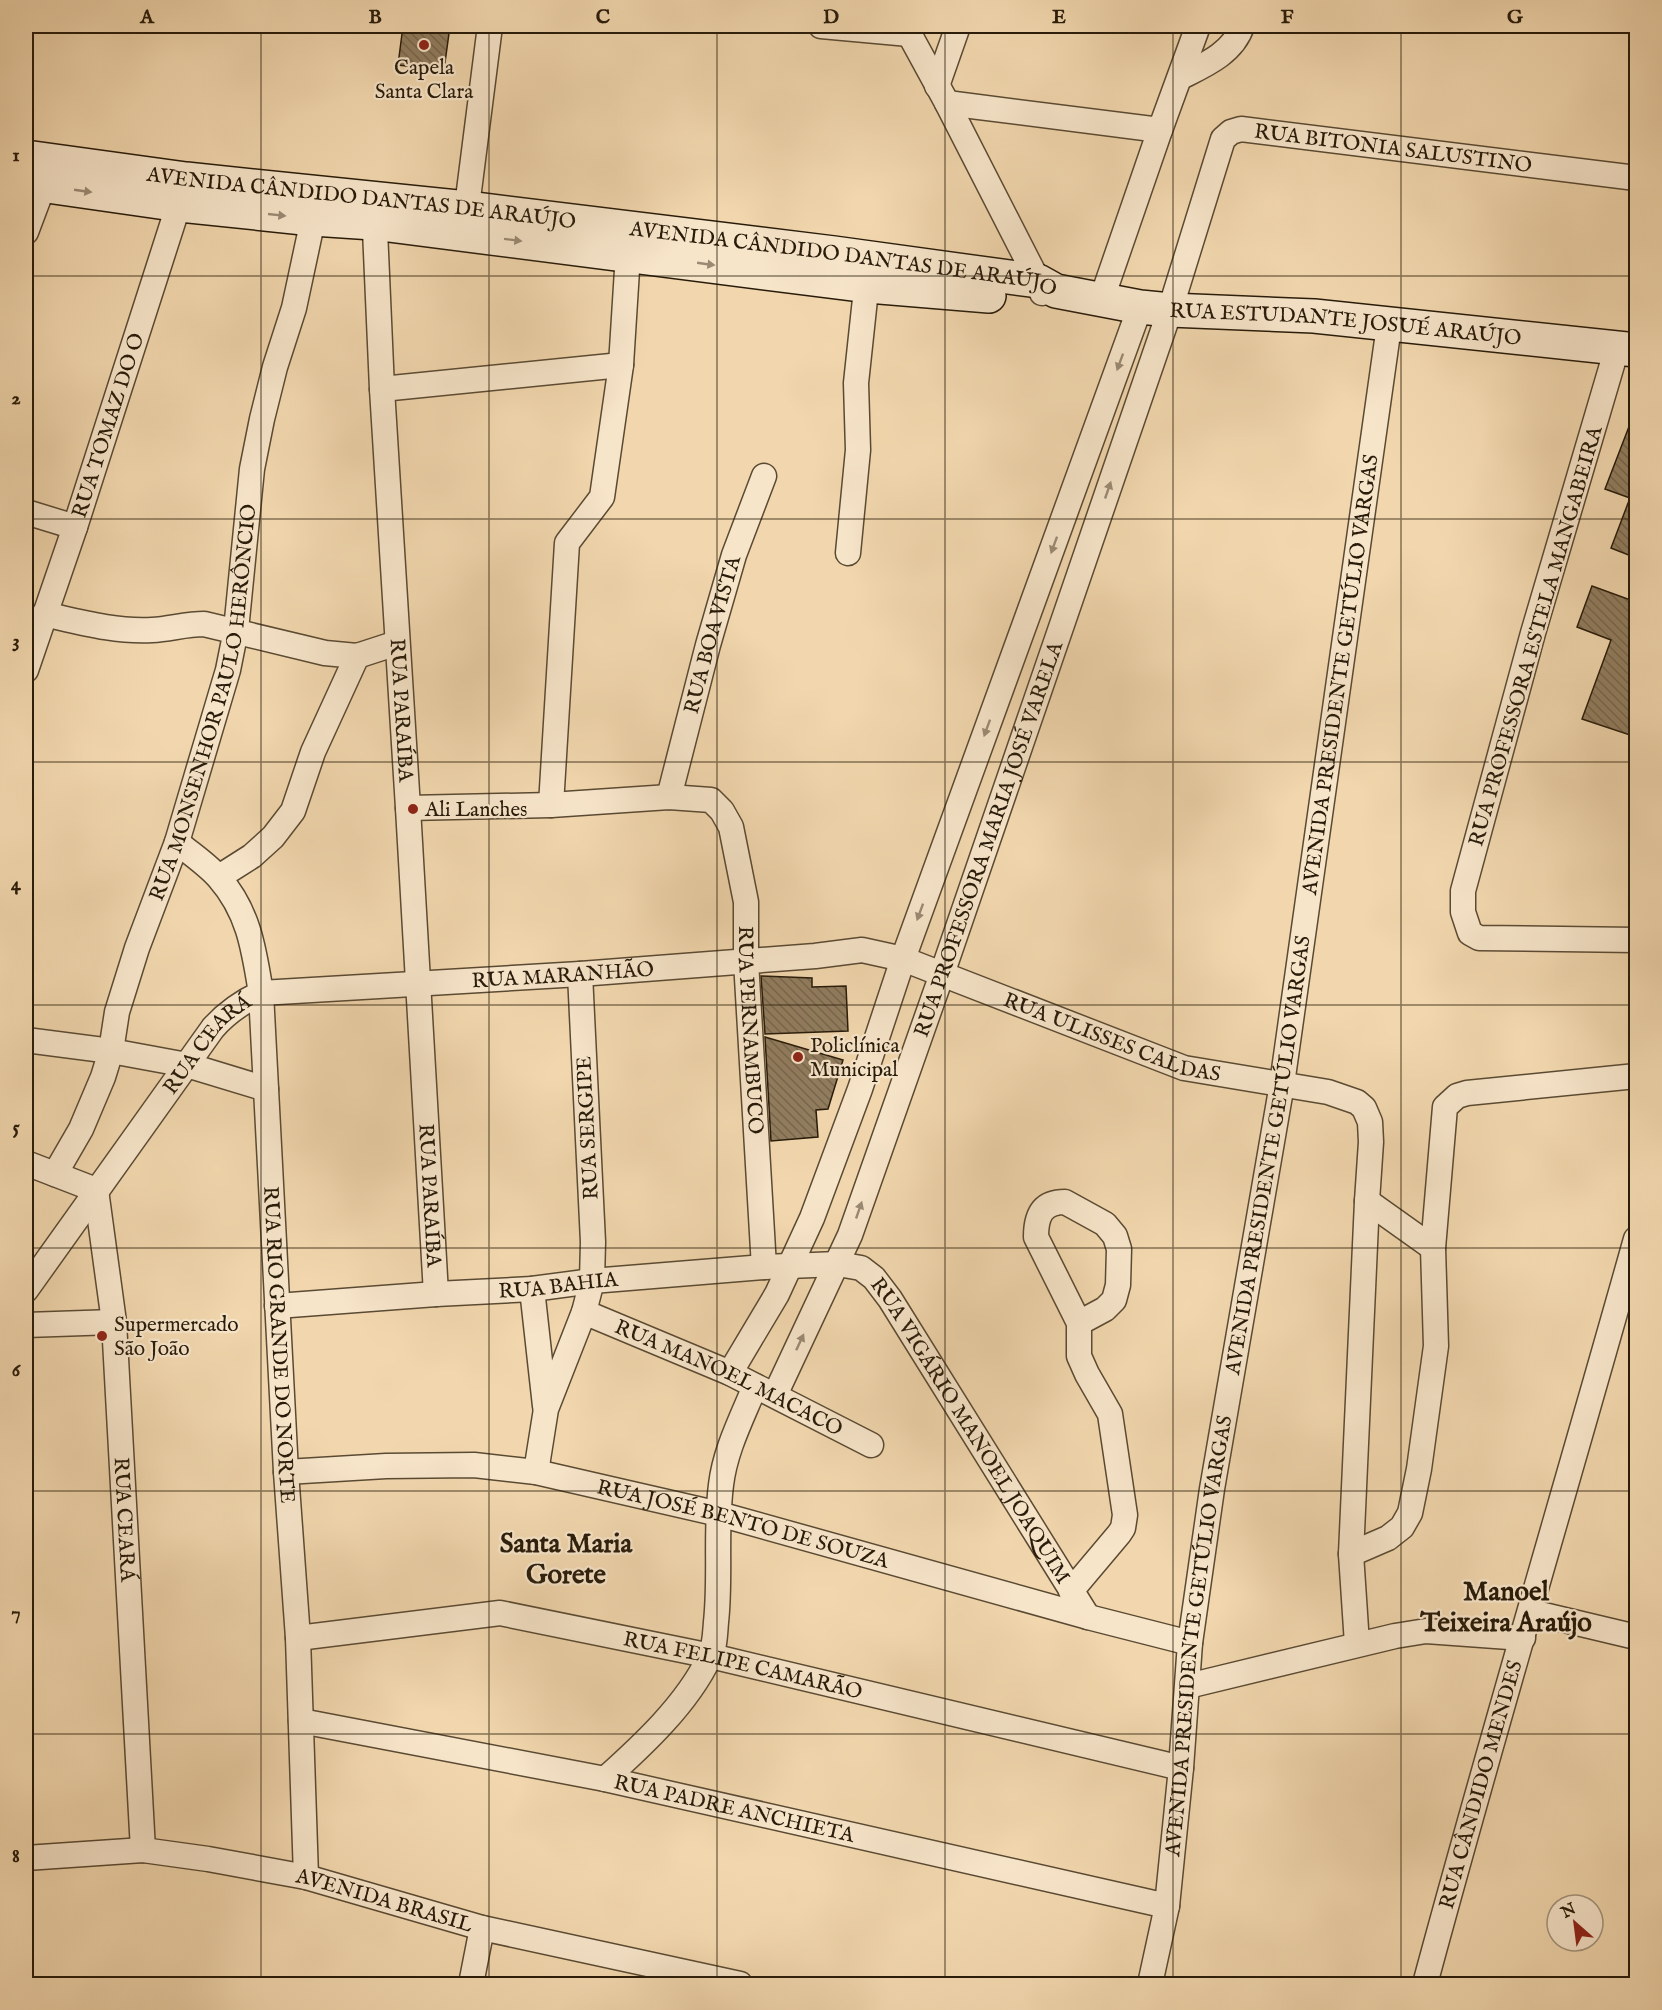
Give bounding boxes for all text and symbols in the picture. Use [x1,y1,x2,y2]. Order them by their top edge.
text: A [139,5,155,30]
text: B [368,5,382,30]
text: C [596,5,610,30]
text: D [823,5,839,30]
text: E [1052,5,1066,30]
text: F [1281,5,1294,30]
text: G [1507,5,1524,30]
marker: Capela Santa Clara [417,38,431,52]
place label: Capela Santa Clara [375,55,474,106]
street label: RUA BITONIA SALUSTINO [1253,119,1533,180]
text: 1 [12,143,20,168]
street label: AVENIDA CÂNDIDO DANTAS DE ARAÚJO [144,162,577,236]
one-way arrow [74,187,93,196]
one-way arrow [267,210,286,220]
street label: AVENIDA CÂNDIDO DANTAS DE ARAÚJO [627,216,1061,304]
one-way arrow [503,235,522,245]
one-way arrow [697,260,716,269]
street label: RUA ESTUDANTE JOSUÉ ARAÚJO [1169,298,1523,353]
street label: RUA TOMAZ DO O [67,330,152,522]
one-way arrow [1115,353,1125,371]
text: 2 [11,386,21,411]
street label: RUA PROFESSORA ESTELA MANGABEIRA [1463,422,1610,850]
street label: AVENIDA PRESIDENTE GETÚLIO VARGAS [1297,453,1386,898]
one-way arrow [1104,481,1114,499]
street label: RUA MONSENHOR PAULO HERÔNCIO [144,503,263,905]
one-way arrow [1048,536,1058,554]
street label: RUA BOA VISTA [679,552,748,717]
text: 3 [12,629,20,654]
street label: RUA PROFESSORA MARIA JOSÉ VARELA [909,637,1070,1041]
street label: RUA PARAÍBA [383,638,418,784]
one-way arrow [982,719,991,737]
place label: Ali Lanches [424,797,528,824]
marker: Ali Lanches [406,802,420,816]
text: 4 [11,872,22,897]
one-way arrow [915,903,925,921]
street label: RUA PERNAMBUCO [731,926,768,1135]
street label: AVENIDA PRESIDENTE GETÚLIO VARGAS [1220,934,1318,1378]
street label: RUA MARANHÃO [471,956,655,995]
street label: RUA CEARÁ [158,987,258,1100]
street label: RUA ULISSES CALDAS [999,987,1223,1089]
place label: Policlínica Municipal [810,1033,900,1084]
marker: Policlínica Municipal [791,1050,805,1064]
street label: RUA SERGIPE [571,1055,606,1201]
text: 5 [12,1115,20,1140]
street label: RUA PARAÍBA [411,1123,446,1269]
street label: RUA RIO GRANDE DO NORTE [256,1186,300,1504]
one-way arrow [854,1201,864,1219]
street label: RUA BAHIA [498,1267,620,1306]
street label: RUA VIGÁRIO MANOEL JOAQUIM [863,1272,1076,1589]
place label: Supermercado São João [114,1312,239,1363]
street label: RUA MANOEL MACACO [610,1314,847,1443]
marker: Supermercado São João [95,1329,109,1343]
one-way arrow [796,1334,805,1351]
text: 6 [12,1358,22,1383]
street label: AVENIDA PRESIDENTE GETÚLIO VARGAS [1160,1413,1240,1859]
street label: RUA CEARÁ [106,1457,141,1583]
street label: RUA JOSÉ BENTO DE SOUZA [594,1474,893,1576]
district label: Santa Maria Gorete [500,1528,634,1593]
district label: Manoel Teixeira Araújo [1419,1576,1592,1641]
text: 7 [11,1601,21,1626]
street label: RUA FELIPE CAMARÃO [621,1626,865,1707]
street label: RUA CÂNDIDO MENDES [1434,1658,1530,1912]
street label: RUA PADRE ANCHIETA [611,1769,858,1850]
text: 8 [12,1844,20,1869]
street label: AVENIDA BRASIL [293,1863,475,1940]
north arrow [1545,1893,1605,1953]
text: N [1557,1899,1580,1924]

